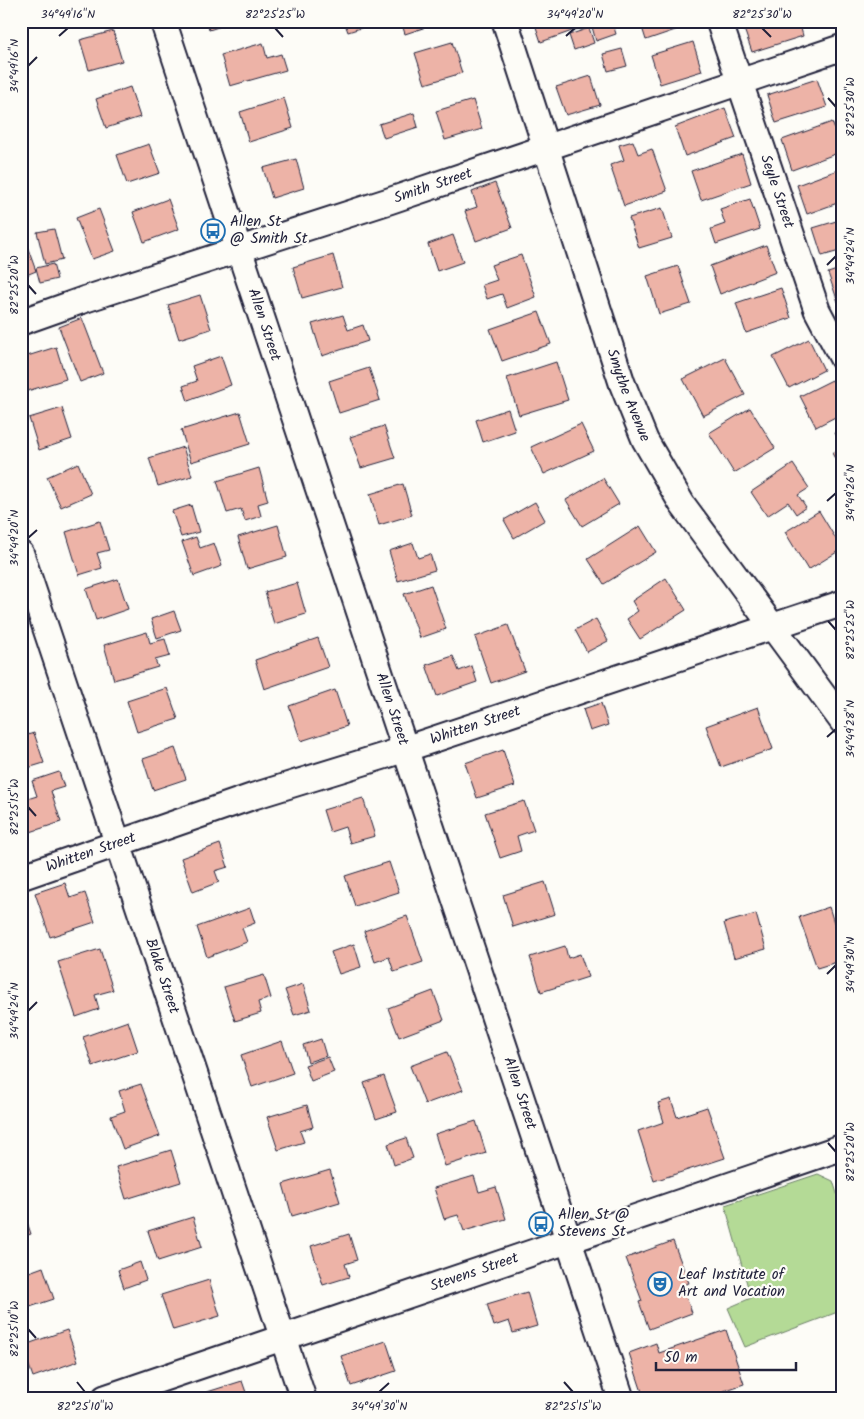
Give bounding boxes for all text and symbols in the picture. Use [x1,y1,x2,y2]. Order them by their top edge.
text: 34°49'16"N [41,5,95,24]
text: 82°25'25"W [245,5,305,24]
text: 34°49'20"N [547,5,603,24]
text: 82°25'30"W [732,5,792,24]
text: 34°49'16"N [5,39,24,93]
text: 82°25'30"W [841,77,860,137]
street label: Seyle Street [753,151,800,232]
street label: Smith Street [391,162,476,210]
place label: Allen St @ Smith St [230,210,308,251]
bus stop icon: Allen St @ Smith St [200,218,226,244]
text: 34°49'24"N [841,227,860,285]
text: 82°25'20"W [5,255,24,315]
street label: Allen Street [241,285,287,364]
street label: Smythe Avenue [600,346,657,446]
text: 34°49'26"N [841,464,860,522]
text: 34°49'20"N [5,510,24,566]
text: 82°25'25"W [841,600,860,660]
street label: Allen Street [369,669,415,749]
street label: Whitten Street [427,699,524,752]
text: 34°49'28"N [841,700,860,758]
text: 82°25'15"W [5,779,24,836]
street label: Whitten Street [43,826,139,879]
street label: Blake Street [138,935,186,1017]
text: 34°49'30"N [841,937,860,993]
text: 34°49'24"N [5,982,24,1040]
street label: Allen Street [496,1054,543,1133]
text: 82°25'20"W [841,1122,860,1182]
place label: Allen St @ Stevens St [558,1203,630,1244]
bus stop icon: Allen St @ Stevens St [528,1211,554,1237]
street label: Stevens Street [427,1246,522,1299]
place label: Leaf Institute of Art and Vocation [678,1263,785,1304]
theatre icon: Leaf Institute of Art and Vocation [647,1271,673,1297]
text: 82°25'10"W [5,1301,24,1357]
scale bar [656,1339,796,1371]
text: 50 m [664,1346,698,1370]
text: 82°25'10"W [57,1397,113,1416]
text: 34°49'30"N [351,1397,407,1416]
text: 82°25'15"W [545,1397,602,1416]

